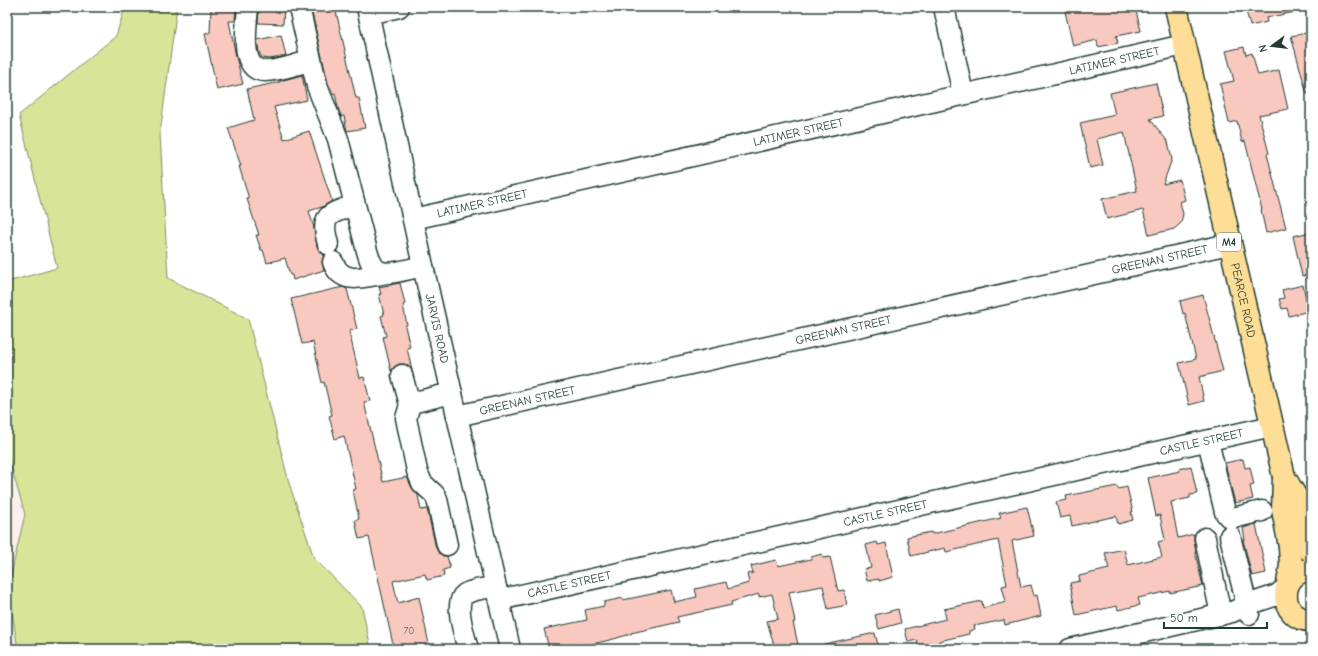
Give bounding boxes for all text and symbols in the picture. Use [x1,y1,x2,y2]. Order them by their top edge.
north arrow [1252,26,1292,66]
text: N [1256,43,1270,54]
street label: LATIMER STREET [1068,44,1162,78]
street label: LATIMER STREET [752,115,846,149]
street label: LATIMER STREET [436,186,530,220]
road number: M4 [1217,233,1241,251]
street label: GREENAN STREET [1110,242,1210,277]
street label: PEARCE ROAD [1228,262,1259,339]
street label: JARVIS ROAD [423,292,452,365]
street label: GREENAN STREET [794,312,894,347]
street label: GREENAN STREET [478,383,577,418]
street label: CASTLE STREET [1158,426,1245,458]
street label: CASTLE STREET [842,497,929,529]
street label: CASTLE STREET [526,568,613,600]
scale bar [1164,604,1267,630]
text: 50 m [1170,611,1198,625]
house number: 70 [404,625,414,637]

